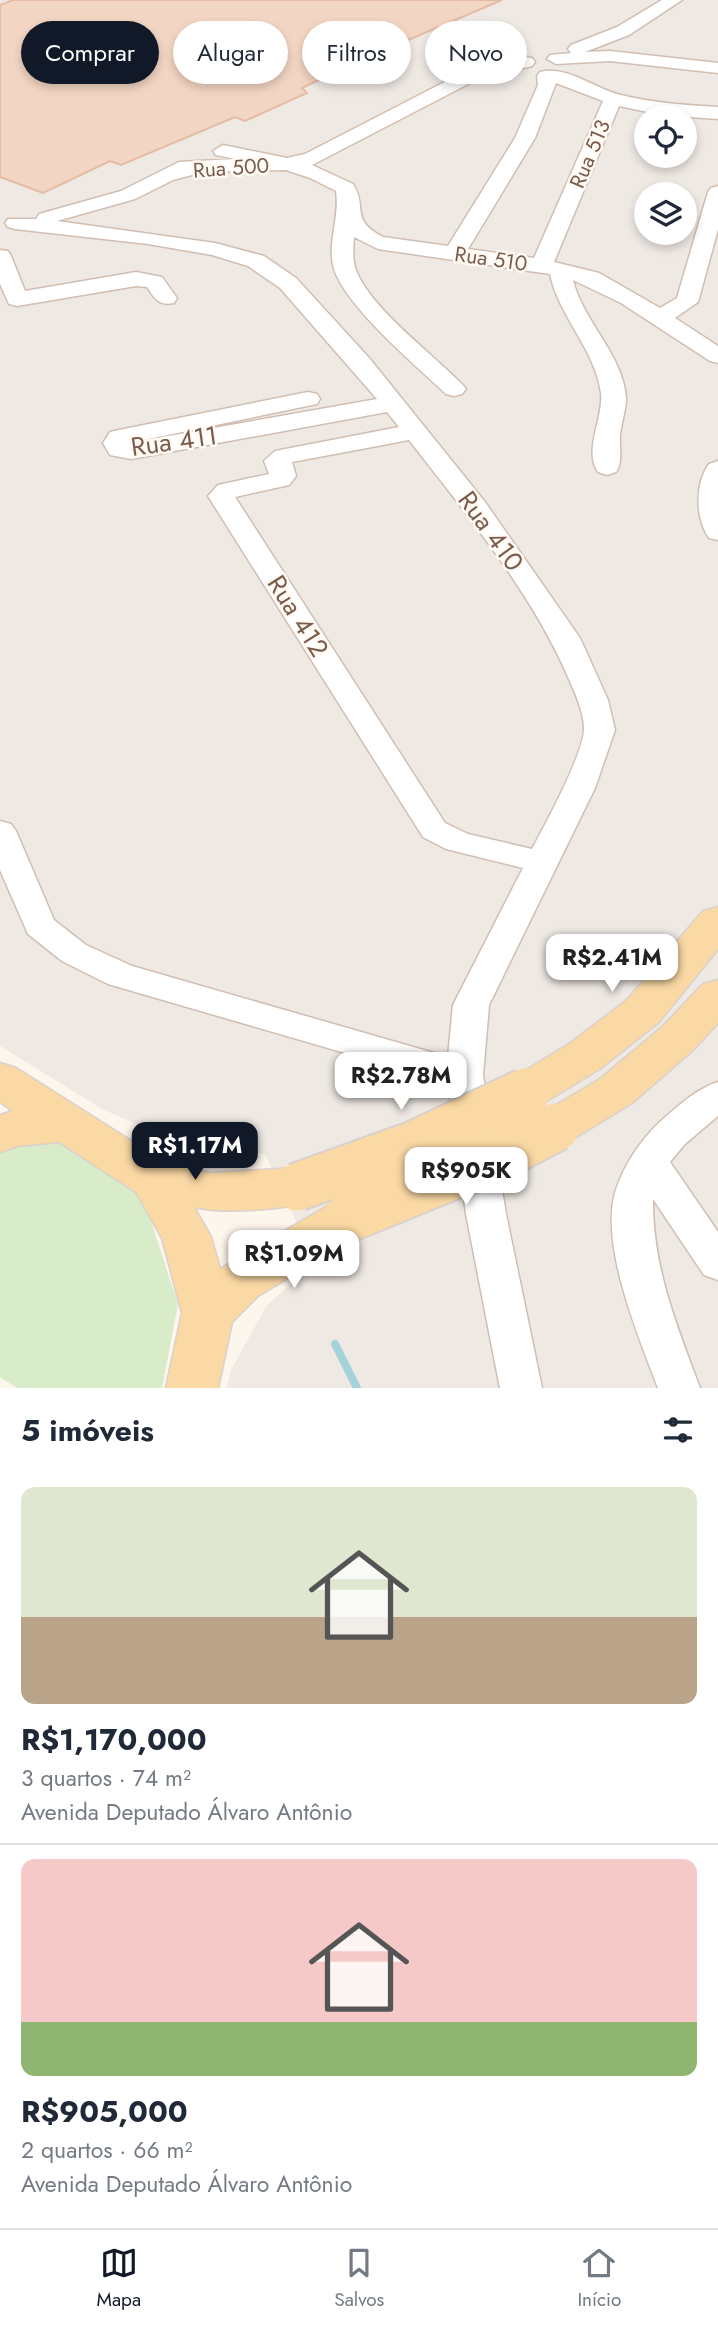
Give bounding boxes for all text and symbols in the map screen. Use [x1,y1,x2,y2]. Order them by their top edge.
chip: Comprar [21,21,159,84]
chip: Alugar [173,21,288,84]
chip: Filtros [302,21,411,84]
chip: Novo [425,21,527,84]
map controls [634,105,697,245]
button: locate [634,105,697,168]
street label: Rua 513 [562,115,618,193]
street label: Rua 500 [192,150,270,186]
button: layers [634,182,697,245]
street label: Rua 510 [453,239,529,279]
street label: Rua 411 [128,416,220,466]
street label: Rua 410 [449,483,533,579]
street label: Rua 412 [258,568,338,664]
pin: R$2.41M [547,934,677,994]
text: R$2.41M [562,940,662,974]
pin: R$2.78M [336,1052,466,1112]
text: R$2.78M [351,1058,451,1092]
pin: R$1.17M [130,1122,260,1182]
text: R$1.17M [148,1128,242,1162]
pin: R$905K [409,1148,523,1207]
text: R$905K [421,1153,511,1187]
pin: R$1.09M [229,1230,359,1290]
text: R$1.09M [244,1236,344,1270]
text: 5 imóveis [21,1409,154,1452]
icon: filters [659,1411,697,1449]
icon: home [296,1532,422,1658]
text: R$1,170,000 [21,1718,207,1761]
text: 3 quartos · 74 m² [21,1761,191,1795]
text: Avenida Deputado Álvaro Antônio [21,1795,352,1829]
icon: home [296,1904,422,2030]
text: R$905,000 [21,2090,188,2133]
text: 2 quartos · 66 m² [21,2133,192,2167]
text: Avenida Deputado Álvaro Antônio [21,2167,352,2201]
tab: Mapa [97,2244,141,2313]
tab: Salvos [334,2244,384,2313]
tab: Início [577,2244,621,2313]

